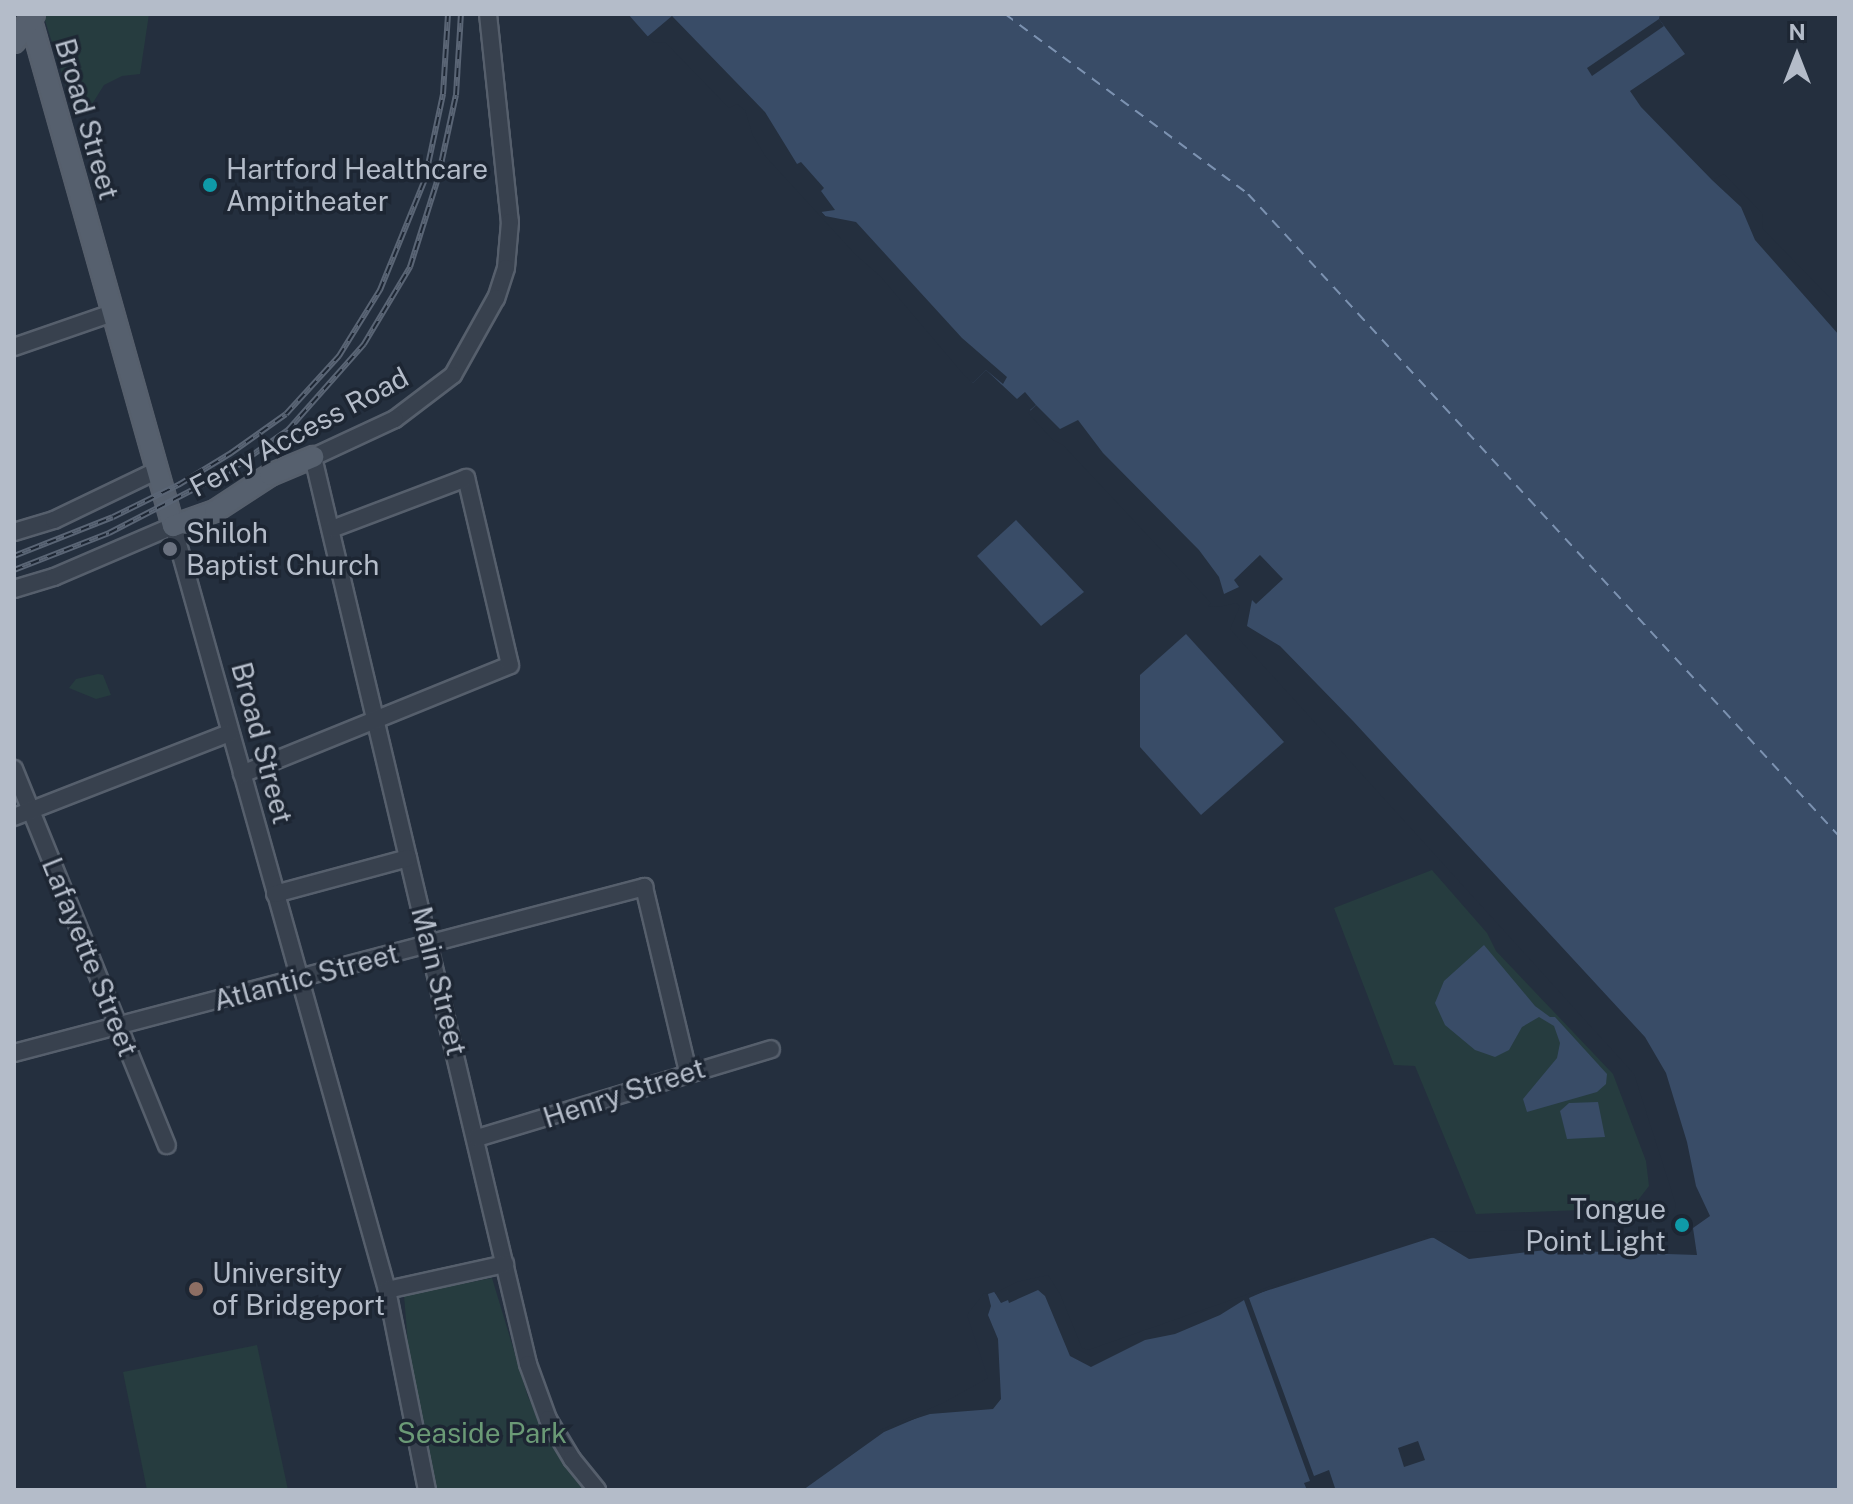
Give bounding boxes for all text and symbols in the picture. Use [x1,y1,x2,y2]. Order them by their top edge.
north arrow [1757,16,1837,96]
text: N [1788,19,1806,45]
street label: Broad Street [48,35,126,203]
place label: Hartford Healthcare Ampitheater [226,152,488,218]
marker: Hartford Healthcare Ampitheater [201,176,219,194]
street label: Ferry Access Road [184,360,414,504]
place label: Shiloh Baptist Church [186,516,379,582]
marker: Shiloh Baptist Church [161,540,179,558]
street label: Broad Street [224,659,300,827]
street label: Lafayette Street [35,853,145,1061]
street label: Main Street [404,903,474,1059]
street label: Atlantic Street [210,936,402,1018]
street label: Henry Street [539,1051,709,1135]
place label: Tongue Point Light [1525,1192,1666,1258]
marker: Tongue Point Light [1673,1216,1691,1234]
place label: University of Bridgeport [212,1256,385,1322]
marker: University of Bridgeport [187,1280,205,1298]
park label: Seaside Park [397,1416,567,1450]

